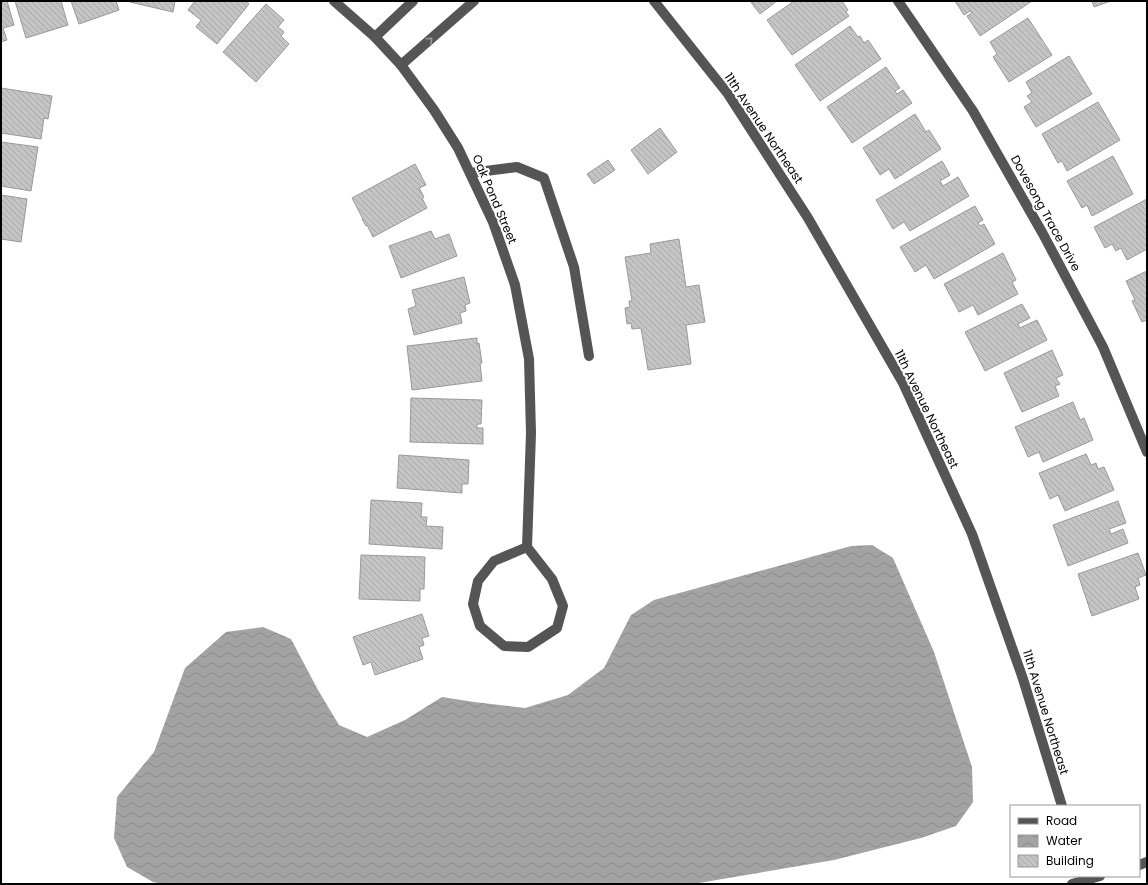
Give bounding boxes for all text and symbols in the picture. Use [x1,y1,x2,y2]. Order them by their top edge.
one-way arrow [426,37,433,44]
street label: 11th Avenue Northeast [721,69,807,187]
street label: Oak Pond Street [468,152,522,246]
street label: Dovesong Trace Drive [1007,152,1085,274]
street label: 11th Avenue Northeast [891,347,963,471]
street label: 11th Avenue Northeast [1019,647,1073,777]
legend [1010,805,1140,877]
text: Road [1046,812,1077,829]
text: Water [1046,832,1083,849]
text: Building [1046,852,1094,869]

